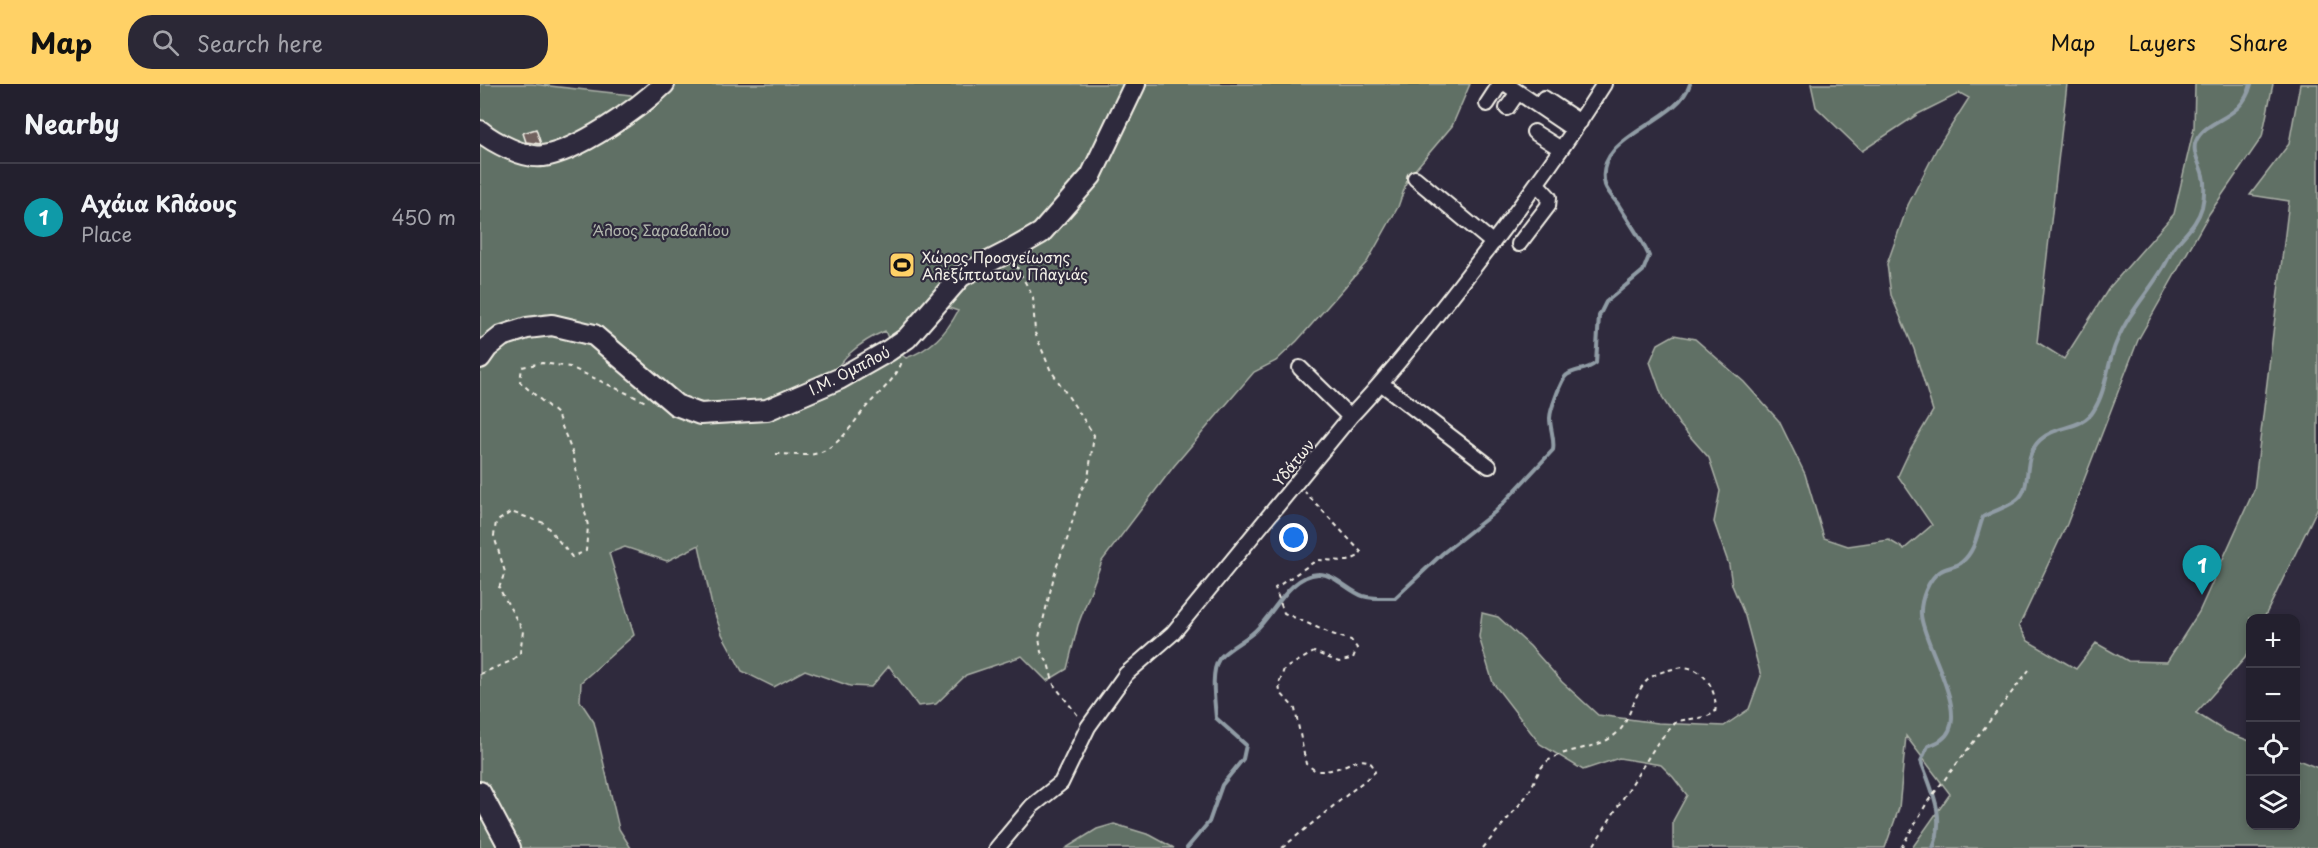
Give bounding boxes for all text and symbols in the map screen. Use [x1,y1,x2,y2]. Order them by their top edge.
search box [128,15,548,69]
text: Map [30,21,92,64]
icon: search [149,26,182,59]
text: Search here [197,26,323,59]
text: Map [2051,26,2095,58]
text: Layers [2128,26,2196,58]
text: Share [2229,26,2288,58]
text: Nearby [24,104,119,143]
text: Αχάια Κλάους [81,186,237,219]
text: 1 [39,202,48,232]
text: 450 m [391,202,456,232]
park label: Άλσος Σαραβαλίου [593,218,729,241]
text: Place [81,219,132,249]
place label: Χώρος Προσγείωσης Αλεξίπτωτων Πλαγιάς [922,245,1088,285]
sports icon: Χώρος Προσγείωσης Αλεξίπτωτων Πλαγιάς [887,250,917,280]
street label: Ι.Μ. Ομπλού [804,340,894,400]
street label: Υδάτων [1267,433,1319,491]
your location [1279,523,1308,552]
pin: 1 [2182,546,2222,595]
map controls [2246,614,2300,830]
button: + [2246,614,2300,668]
button: − [2246,668,2300,722]
button: locate [2246,722,2300,776]
button: layers [2246,776,2300,830]

